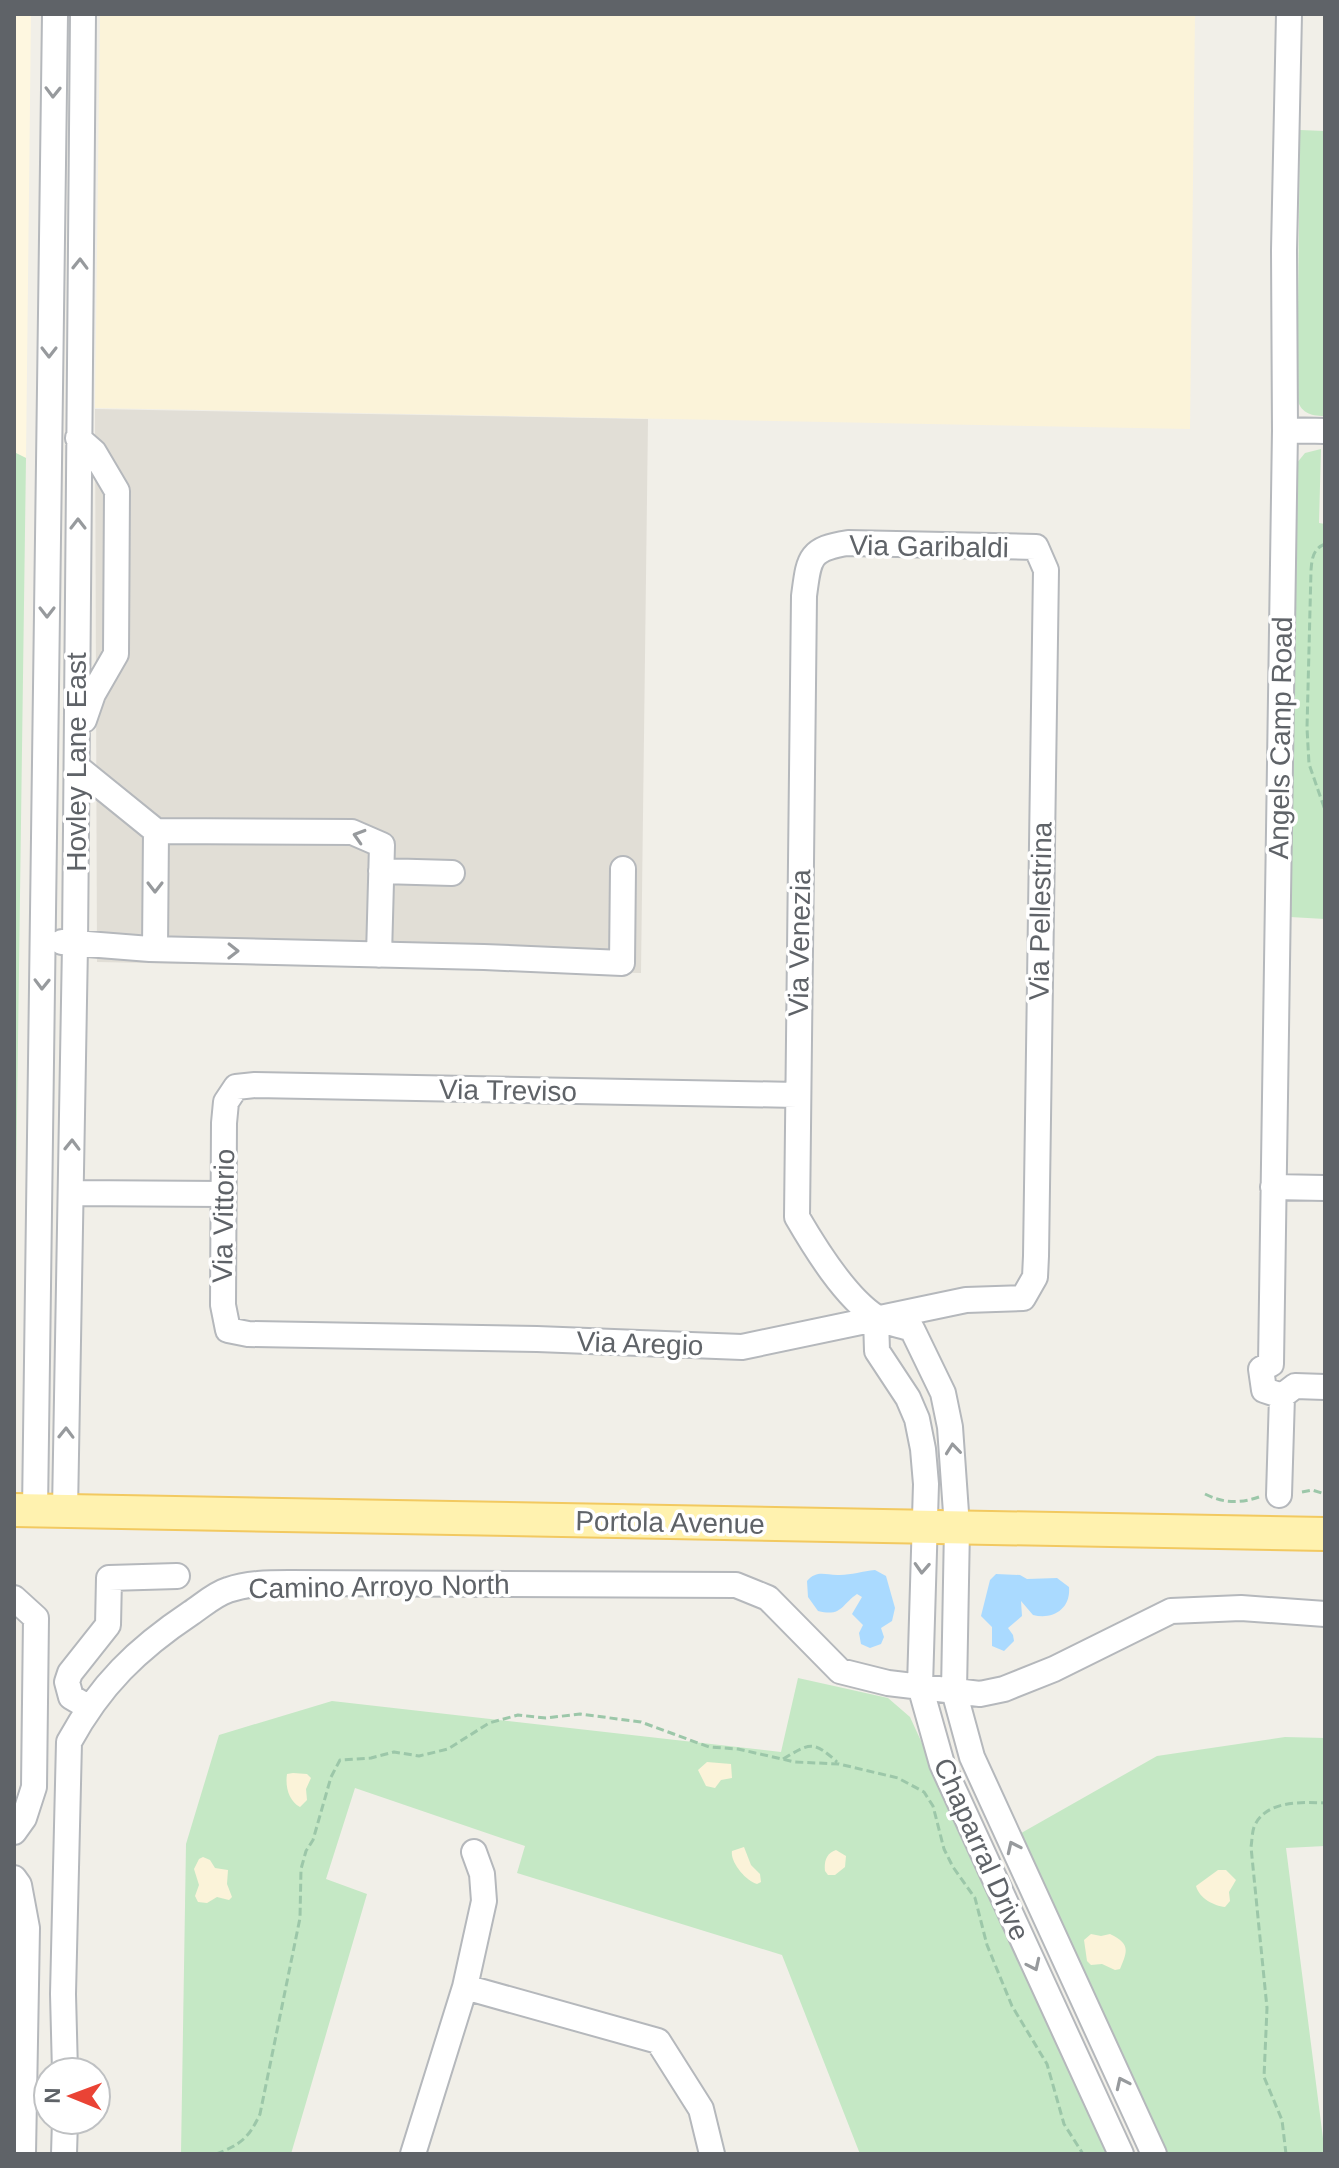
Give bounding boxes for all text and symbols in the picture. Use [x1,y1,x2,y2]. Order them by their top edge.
one-way arrow [45,86,62,99]
one-way arrow [71,257,89,270]
one-way arrow [40,346,58,359]
one-way arrow [69,517,87,530]
street label: Via Garibaldi [849,530,1009,563]
one-way arrow [38,606,56,619]
street label: Angels Camp Road [1263,616,1298,860]
street label: Hovley Lane East [61,652,92,872]
street label: Via Pellestrina [1023,821,1058,1001]
one-way arrow [353,829,367,845]
street label: Via Venezia [783,869,816,1017]
one-way arrow [146,881,164,894]
one-way arrow [227,942,240,960]
one-way arrow [33,978,51,991]
street label: Via Treviso [439,1074,577,1107]
one-way arrow [63,1138,80,1151]
street label: Via Vittorio [207,1149,240,1283]
street label: Via Aregio [576,1326,704,1361]
one-way arrow [58,1426,75,1439]
one-way arrow [944,1442,961,1455]
street label: Portola Avenue [575,1505,765,1540]
one-way arrow [914,1562,931,1575]
street label: Camino Arroyo North [248,1569,510,1604]
street label: Chaparral Drive [928,1753,1036,1945]
one-way arrow [1007,1840,1023,1855]
one-way arrow [1024,1957,1040,1971]
north arrow [32,2056,112,2136]
one-way arrow [1115,2077,1131,2091]
text: N [40,2087,65,2104]

